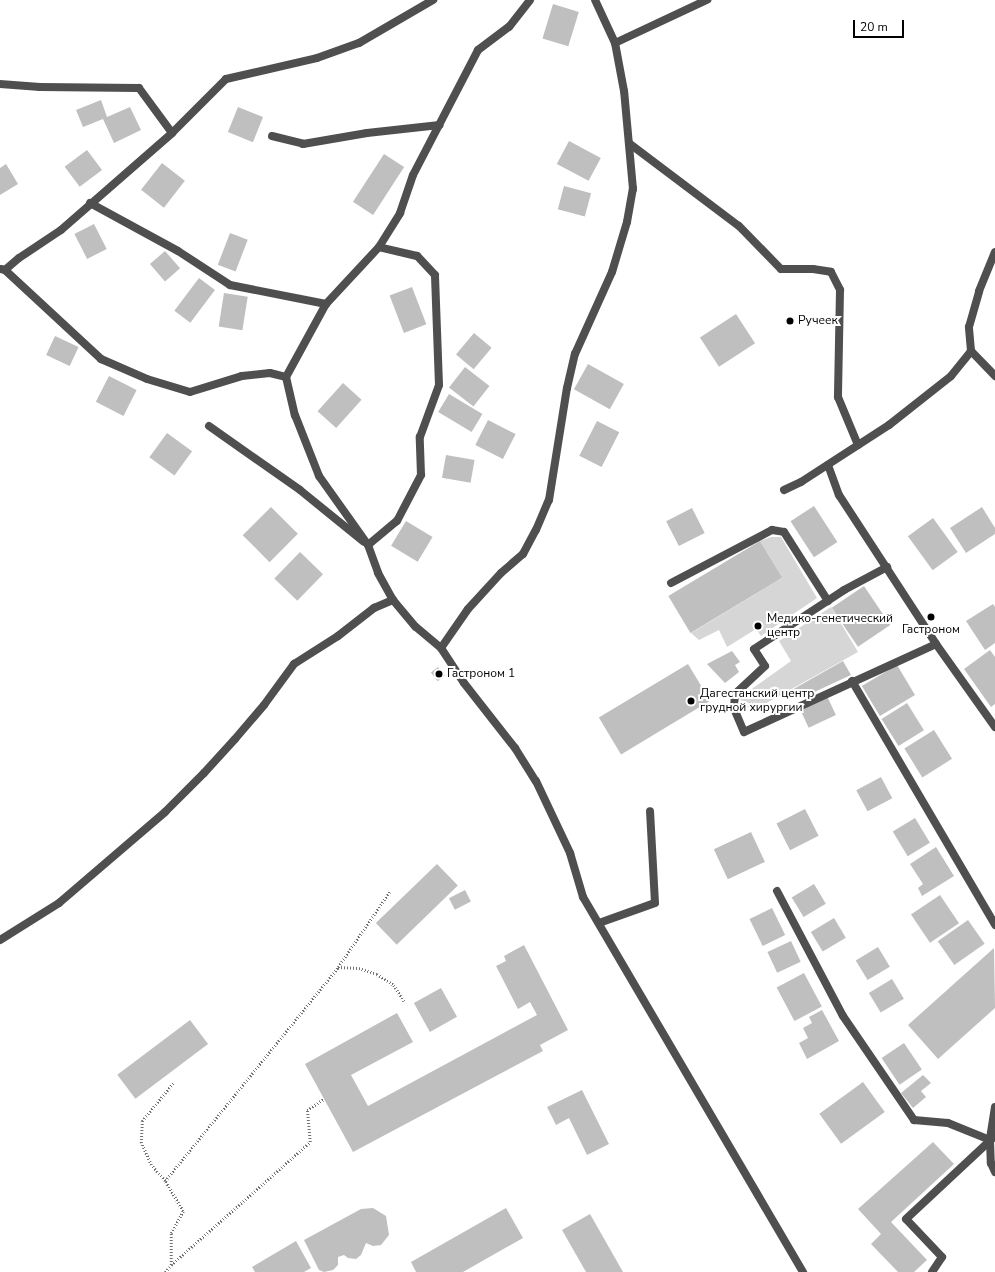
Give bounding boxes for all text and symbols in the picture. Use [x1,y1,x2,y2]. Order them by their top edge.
scale bar [855,12,906,38]
text: 20 m [860,19,888,35]
place label: Ручеек [798,314,838,328]
marker: Ручеек [785,316,795,326]
place label: Медико-генетический центр [767,612,893,640]
marker: Гастроном [926,612,936,622]
marker: Медико-генетический центр [752,620,764,632]
place label: Гастроном [902,623,960,637]
place label: Гастроном 1 [447,667,515,681]
marker: Гастроном 1 [434,669,444,679]
place label: Дагестанский центр грудной хирургии [700,687,814,715]
marker: Дагестанский центр грудной хирургии [685,695,697,707]

